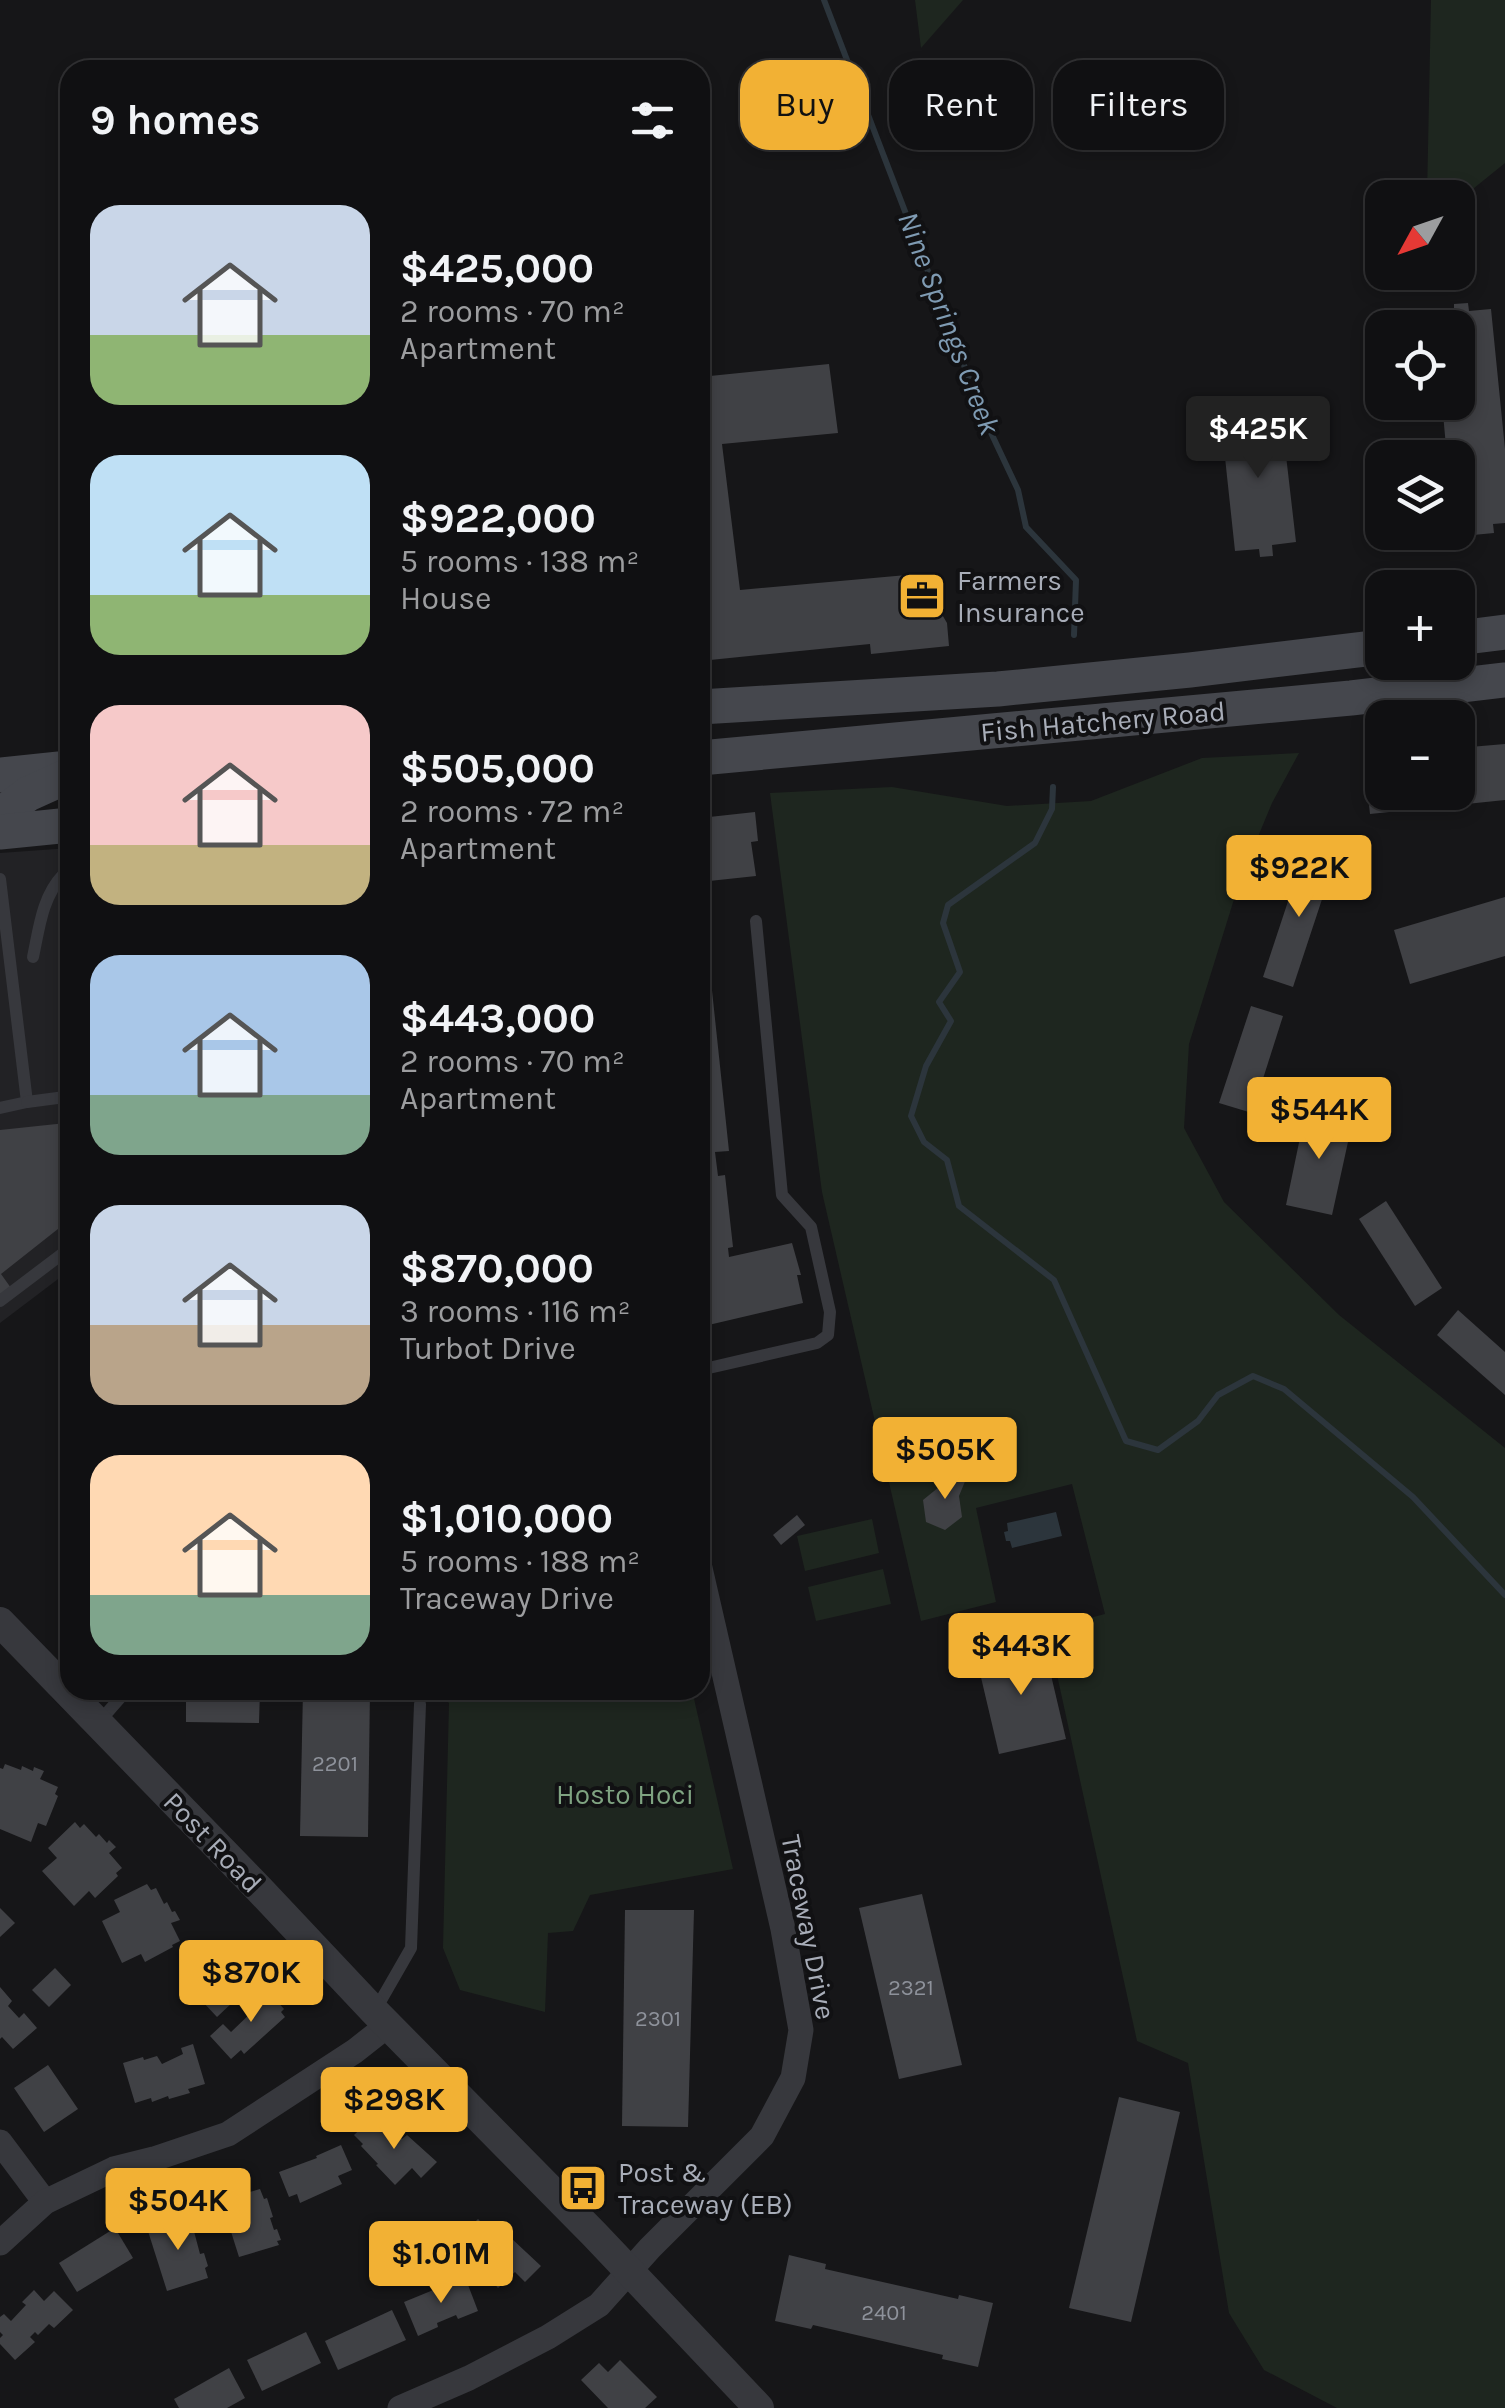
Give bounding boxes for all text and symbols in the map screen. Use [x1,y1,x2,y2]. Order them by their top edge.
chip: Buy [740,60,869,150]
chip: Rent [889,60,1033,150]
chip: Filters [1053,60,1224,150]
icon: filters [625,93,680,148]
text: 9 homes [90,95,260,145]
north arrow [1365,180,1475,290]
map controls [1365,180,1475,810]
water label: Nine Springs Creek [890,206,1008,440]
text: $425,000 [400,243,594,293]
icon: home [170,245,290,365]
text: 2 rooms · 70 m² [400,293,625,330]
button: locate [1365,310,1475,420]
text: Apartment [400,330,556,367]
pin: $425K [1188,396,1328,481]
text: $425K [1208,410,1308,447]
button: layers [1365,440,1475,550]
text: $922,000 [400,493,596,543]
icon: home [170,495,290,615]
text: 5 rooms · 138 m² [400,543,639,580]
place label: Farmers Insurance [957,564,1085,629]
office icon: Farmers Insurance [896,570,948,622]
button: + [1365,570,1475,680]
text: House [400,580,492,617]
street label: Fish Hatchery Road [979,694,1227,749]
button: − [1365,700,1475,810]
text: $505,000 [400,743,595,793]
icon: home [170,745,290,865]
text: 2 rooms · 72 m² [400,793,624,830]
text: Apartment [400,830,556,867]
pin: $922K [1229,835,1369,920]
text: $922K [1248,849,1350,886]
text: $443,000 [400,993,595,1043]
icon: home [170,995,290,1115]
text: 2 rooms · 70 m² [400,1043,625,1080]
pin: $544K [1249,1077,1389,1162]
text: Apartment [400,1080,556,1117]
text: $544K [1269,1091,1369,1128]
text: $870,000 [400,1243,594,1293]
icon: home [170,1245,290,1365]
text: 3 rooms · 116 m² [400,1293,631,1330]
text: Turbot Drive [400,1330,576,1367]
pin: $505K [875,1417,1015,1502]
text: $505K [895,1431,995,1468]
text: $1,010,000 [400,1493,613,1543]
icon: home [170,1495,290,1615]
text: 5 rooms · 188 m² [400,1543,640,1580]
text: Traceway Drive [400,1580,614,1617]
pin: $443K [951,1613,1091,1698]
text: $443K [971,1627,1071,1664]
house number: 2201 [312,1751,358,1777]
park label: Hosto Hoci [556,1778,694,1811]
street label: Post Road [157,1785,269,1900]
street label: Traceway Drive [774,1832,843,2022]
pin: $870K [181,1940,321,2025]
text: $870K [201,1954,301,1991]
house number: 2321 [888,1975,934,2001]
house number: 2301 [635,2006,681,2032]
pin: $298K [324,2067,464,2152]
text: $298K [343,2081,445,2118]
place label: Post & Traceway (EB) [618,2156,793,2221]
bus stop icon: Post & Traceway (EB) [557,2162,609,2214]
pin: $504K [108,2168,248,2253]
text: $504K [128,2182,228,2219]
pin: $1.01M [360,2221,522,2306]
text: $1.01M [391,2235,491,2272]
house number: 2401 [861,2300,907,2326]

